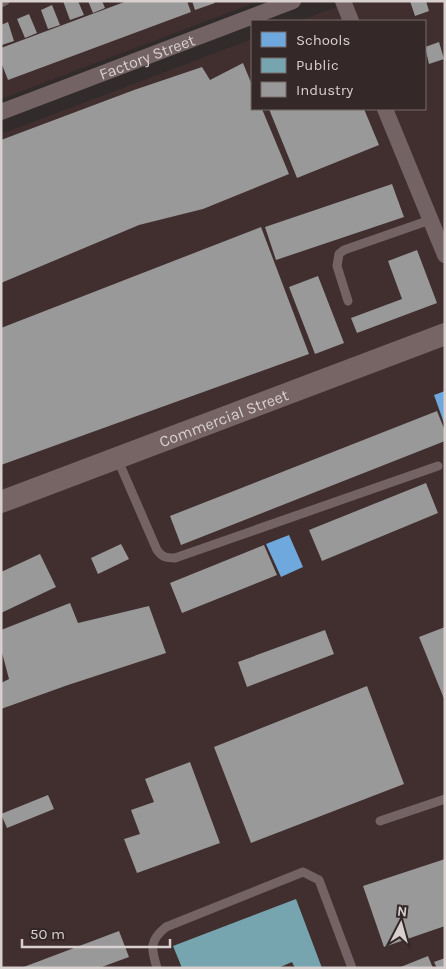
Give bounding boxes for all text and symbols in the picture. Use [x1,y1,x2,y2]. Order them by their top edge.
legend [251,20,426,110]
street label: Factory Street [96,30,198,84]
text: Schools [296,31,350,49]
text: Public [296,56,339,74]
text: Industry [296,81,353,99]
street label: Commercial Street [157,385,291,451]
north arrow [376,899,426,949]
text: N [396,903,408,921]
scale bar [22,916,170,948]
text: 50 m [30,925,65,943]

